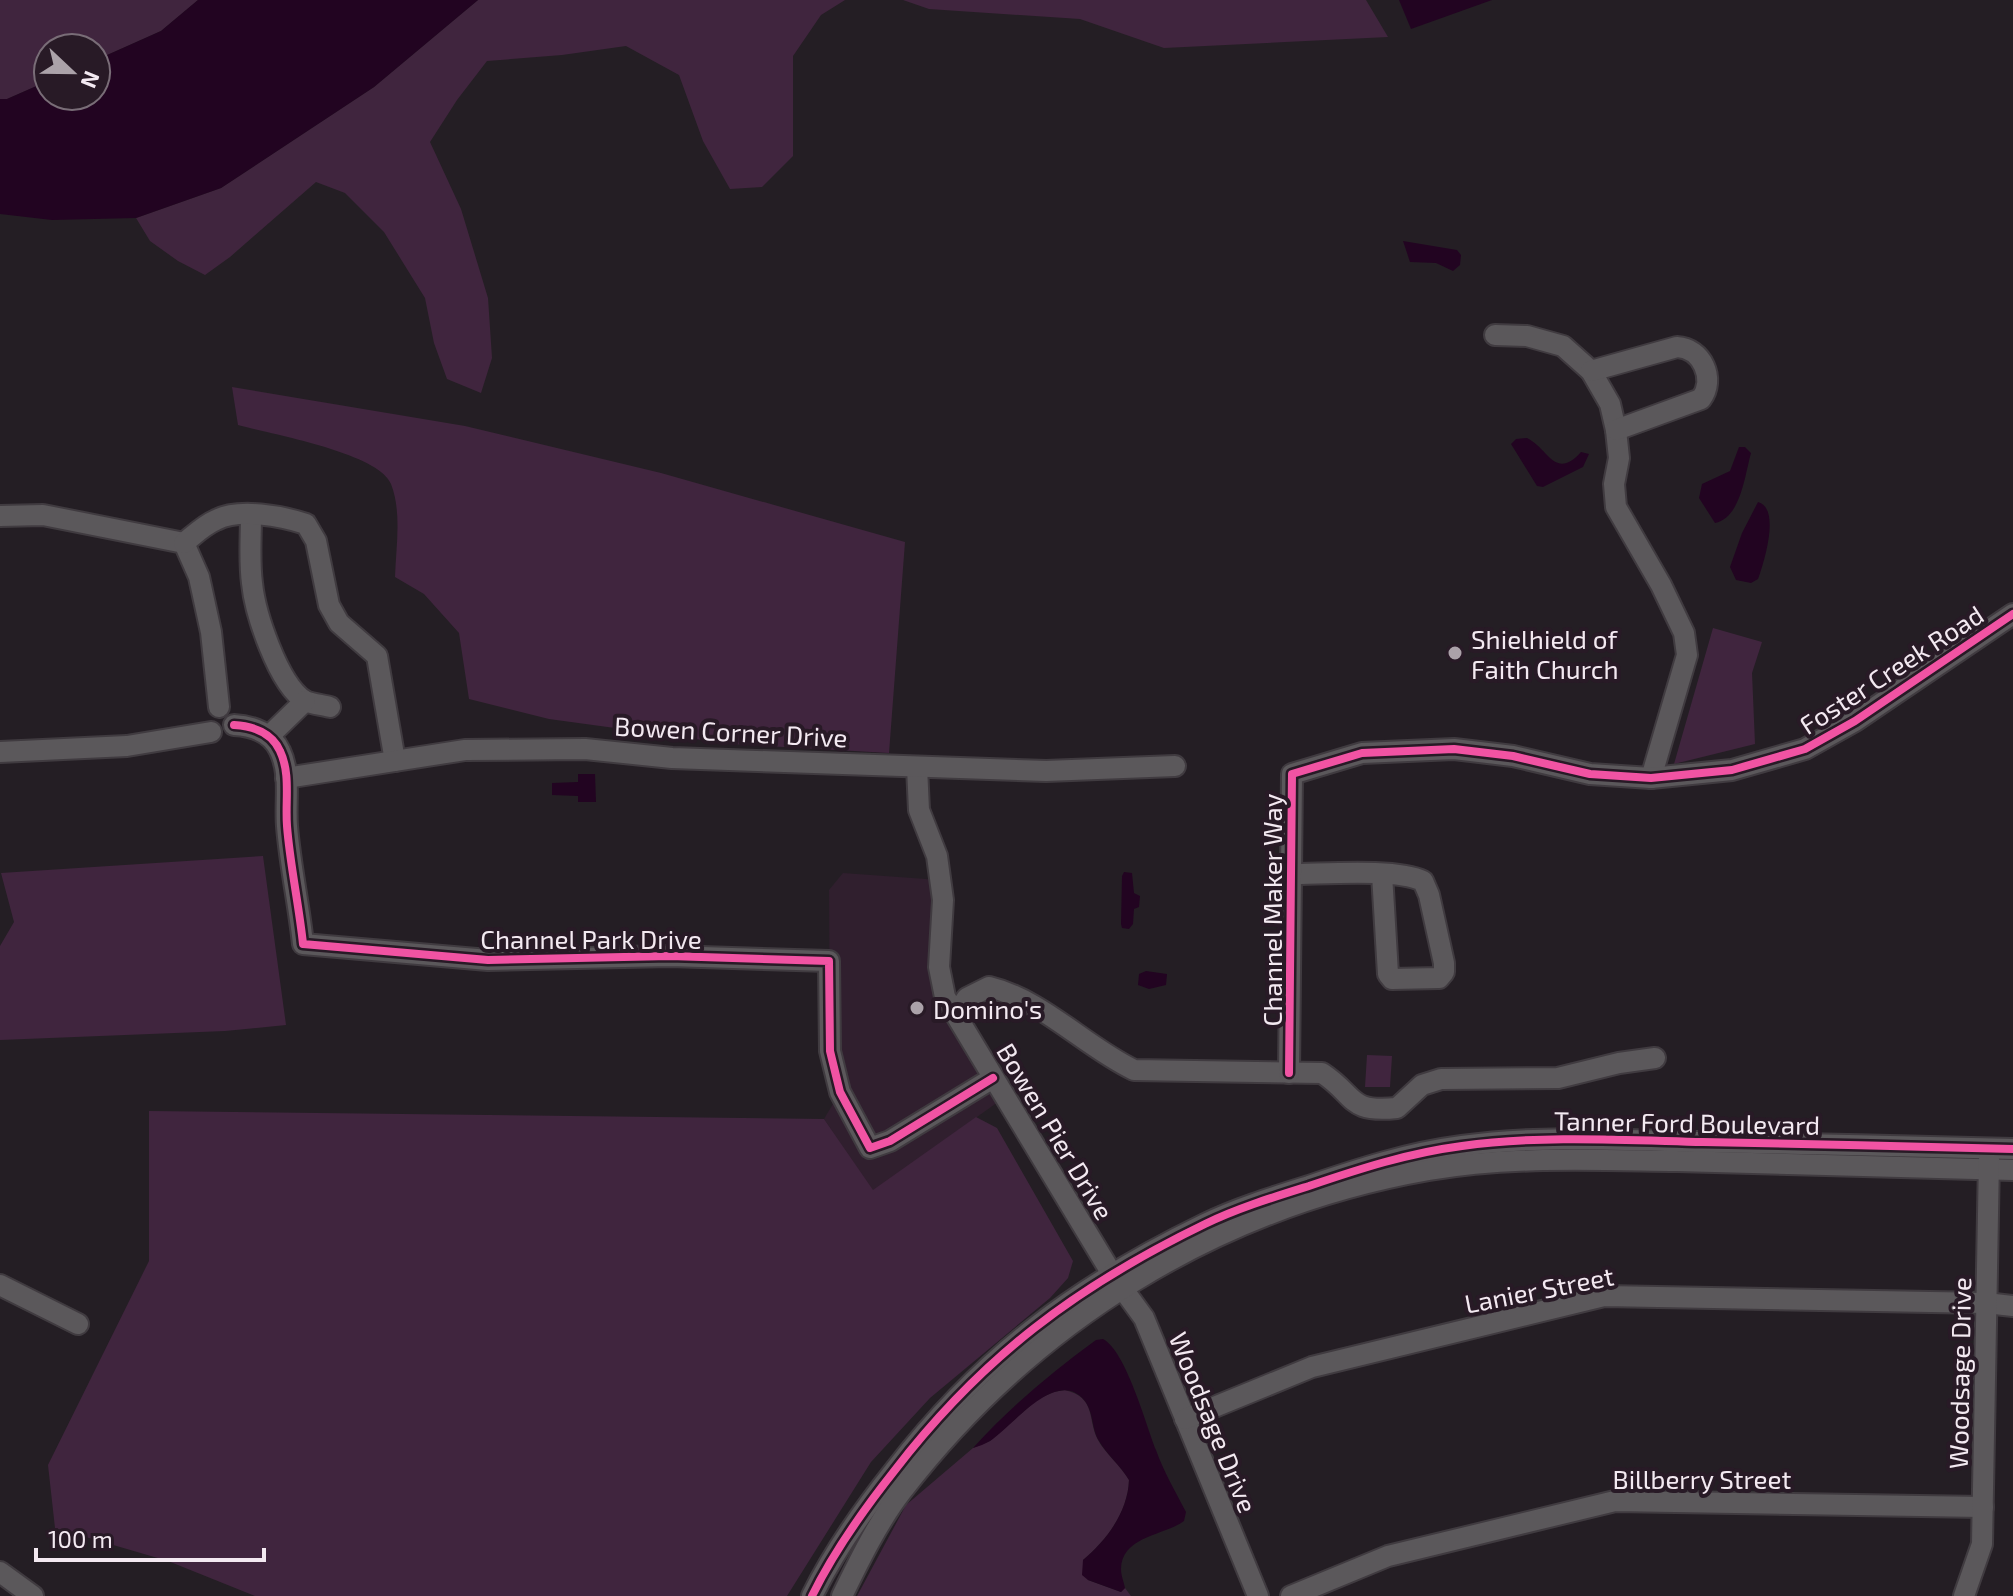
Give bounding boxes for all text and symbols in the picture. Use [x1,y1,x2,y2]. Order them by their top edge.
north arrow [32,32,112,112]
text: N [76,68,107,92]
street label: Foster Creek Road [1793,598,1989,740]
place label: Shielhield of Faith Church [1471,623,1619,684]
marker: Shielhield of Faith Church [1446,644,1464,662]
street label: Bowen Corner Drive [614,709,848,753]
street label: Channel Maker Way [1256,793,1287,1026]
street label: Channel Park Drive [480,923,702,954]
place label: Domino's [933,993,1042,1024]
marker: Domino's [908,999,926,1017]
street label: Bowen Pier Drive [991,1037,1121,1225]
street label: Tanner Ford Boulevard [1554,1104,1820,1140]
street label: Lanier Street [1462,1259,1616,1319]
street label: Woodsage Drive [1942,1277,1976,1469]
street label: Woodsage Drive [1164,1327,1264,1517]
street label: Billberry Street [1613,1463,1792,1494]
scale bar [36,1512,264,1562]
text: 100 m [48,1524,113,1553]

